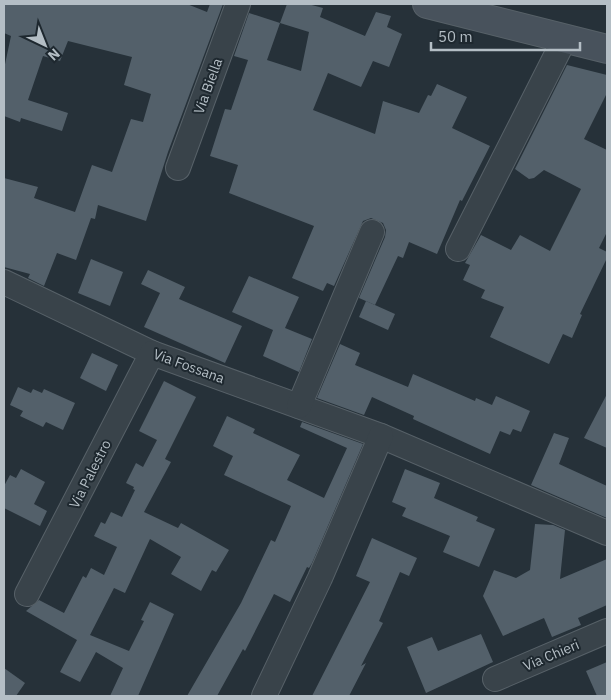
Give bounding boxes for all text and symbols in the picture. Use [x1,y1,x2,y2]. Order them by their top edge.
north arrow [20,20,70,70]
scale bar [431,20,580,52]
text: 50 m [438,27,473,46]
text: N [44,44,64,65]
street label: Via Biella [190,55,227,116]
street label: Via Fossana [151,345,228,387]
street label: Via Palestro [65,437,115,511]
street label: Via Chieri [520,635,582,675]

